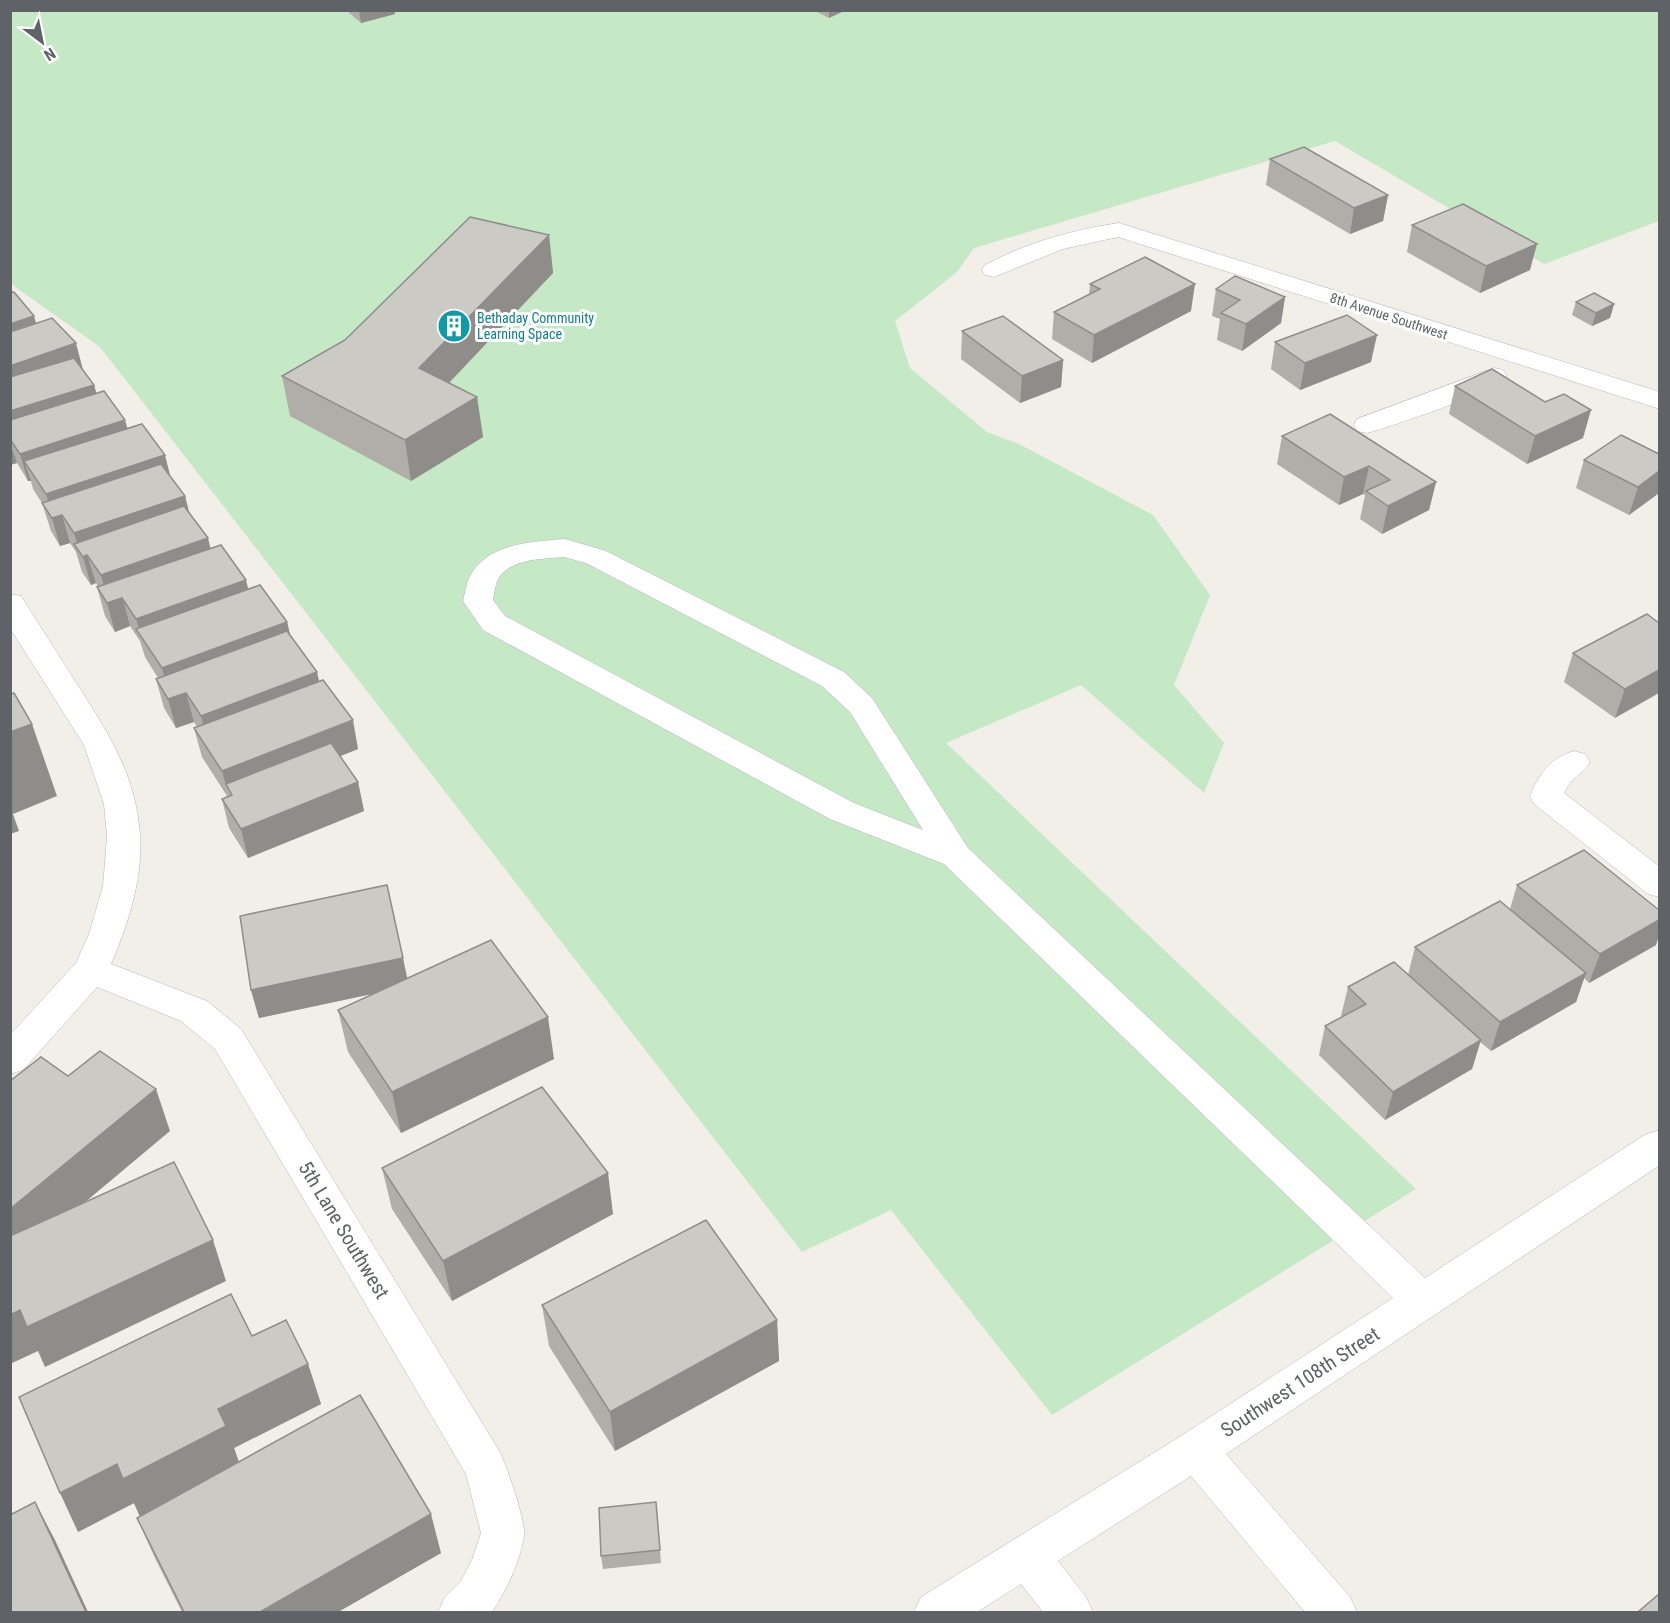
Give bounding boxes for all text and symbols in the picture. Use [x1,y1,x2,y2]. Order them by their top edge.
north arrow [12,12,72,72]
text: N [40,44,59,65]
street label: 8th Avenue Southwest [1328,289,1450,343]
building icon: Bethaday Community Learning Space [436,308,472,344]
place label: Bethaday Community Learning Space [477,310,594,342]
street label: 5th Lane Southwest [294,1157,394,1303]
street label: Southwest 108th Street [1216,1322,1384,1442]

